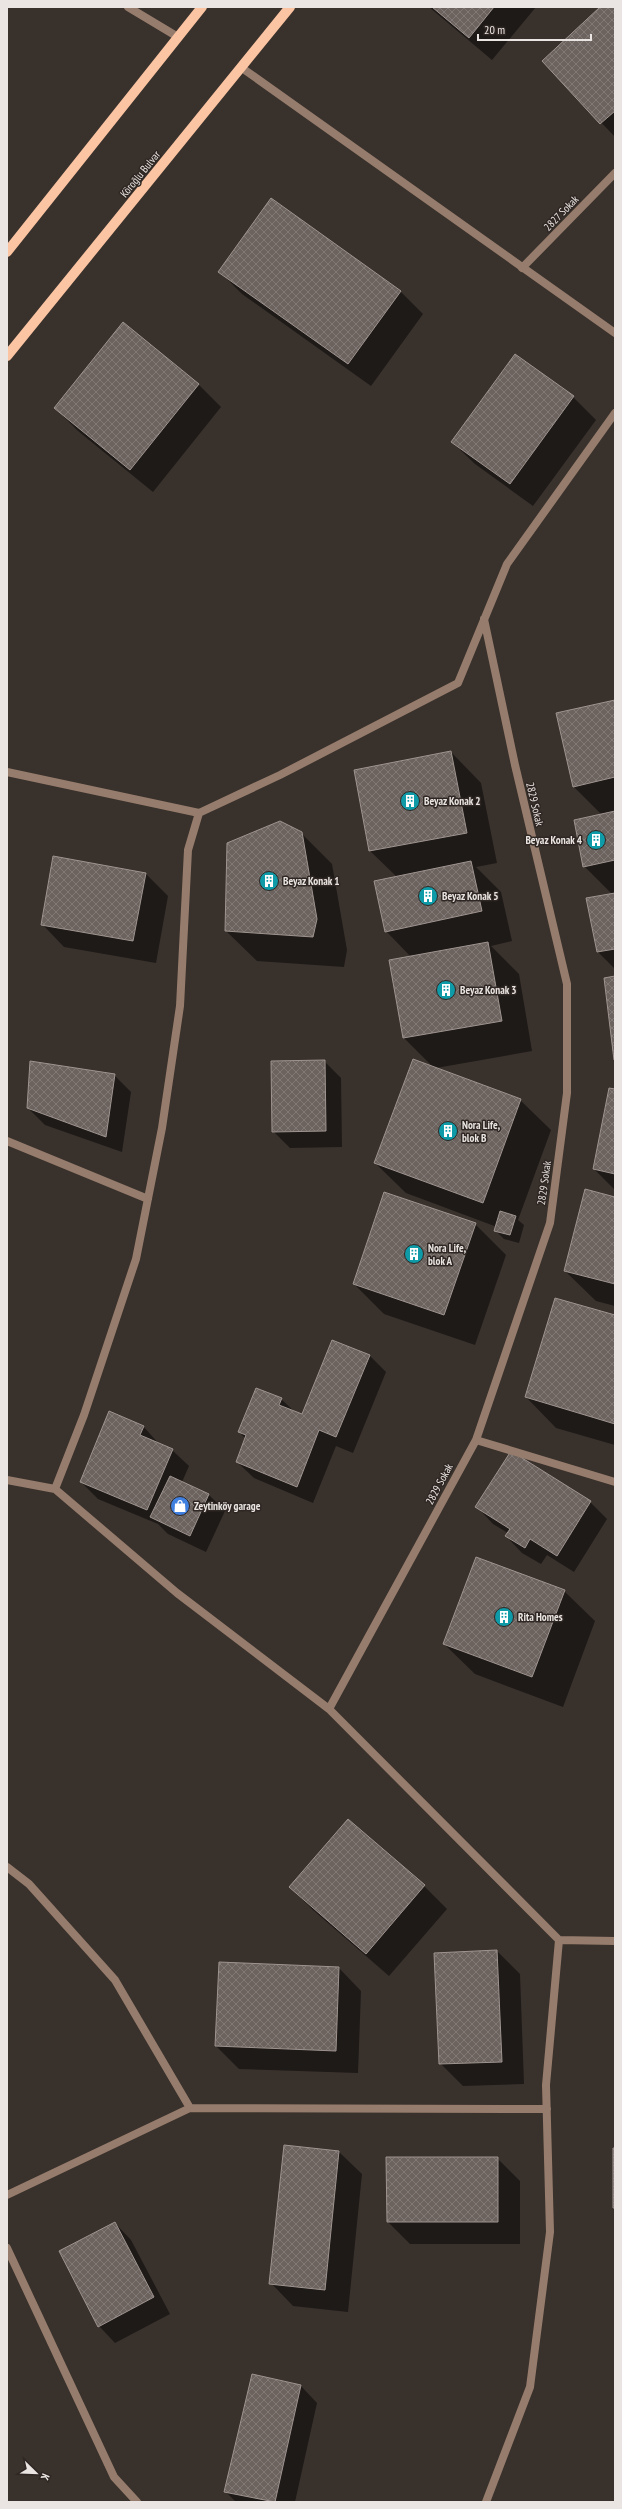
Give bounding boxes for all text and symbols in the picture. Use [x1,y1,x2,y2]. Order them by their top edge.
scale bar [478,16,591,42]
text: 20 m [484,22,505,37]
street label: Köroğlu Bulvar [117,148,163,200]
street label: 2827 Sokak [541,192,582,234]
street label: 2829 Sokak [523,781,547,828]
building icon: Beyaz Konak 2 [399,790,421,812]
place label: Beyaz Konak 2 [424,794,481,808]
building icon: Beyaz Konak 4 [585,829,607,851]
place label: Beyaz Konak 4 [525,833,583,847]
building icon: Beyaz Konak 1 [258,870,280,892]
place label: Beyaz Konak 1 [283,874,340,888]
building icon: Beyaz Konak 5 [417,885,439,907]
place label: Beyaz Konak 5 [442,889,499,903]
building icon: Beyaz Konak 3 [435,979,457,1001]
place label: Beyaz Konak 3 [460,983,517,997]
place label: Nora Life, blok B [462,1118,500,1145]
building icon: Nora Life, blok B [437,1120,459,1142]
street label: 2829 Sokak [534,1159,554,1206]
place label: Nora Life, blok A [428,1241,466,1268]
building icon: Nora Life, blok A [403,1243,425,1265]
street label: 2829 Sokak [422,1460,456,1507]
shop icon: Zeytinköy garage [169,1495,191,1517]
place label: Zeytinköy garage [194,1499,261,1513]
building icon: Rita Homes [493,1606,515,1628]
place label: Rita Homes [518,1610,563,1624]
north arrow [16,2453,56,2493]
text: K [38,2472,53,2483]

